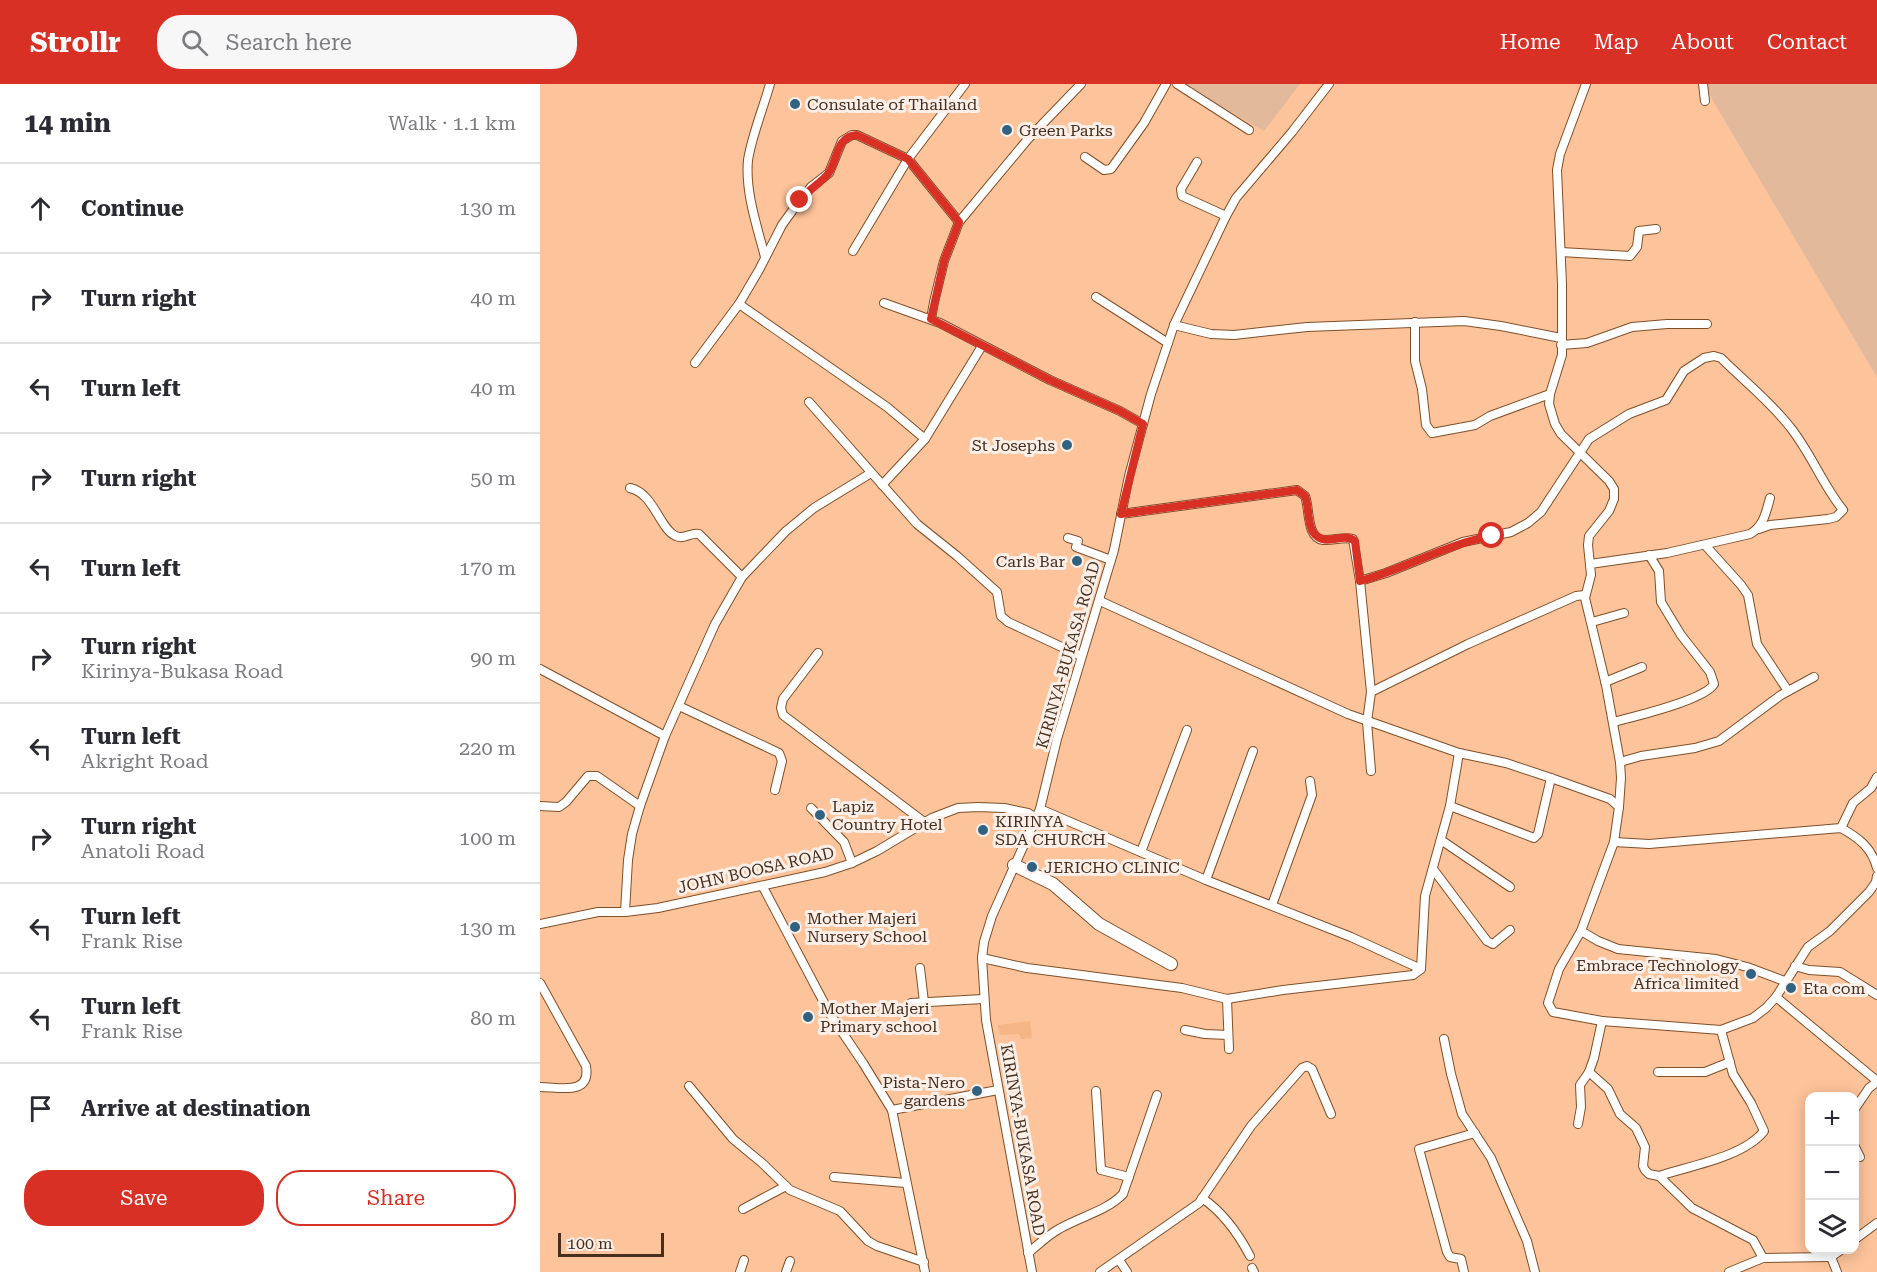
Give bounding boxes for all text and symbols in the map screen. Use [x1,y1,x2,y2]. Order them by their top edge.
search box [157,15,577,69]
text: Strollr [30,26,121,59]
icon: search [178,26,211,59]
text: Search here [226,30,352,55]
text: Home [1500,30,1561,54]
text: Map [1594,30,1639,54]
text: About [1672,30,1734,54]
text: Contact [1767,30,1847,54]
place label: Consulate of Thailand [807,95,977,114]
marker: Consulate of Thailand [788,97,802,111]
text: 14 min [24,108,111,138]
text: Walk · 1.1 km [388,111,516,135]
place label: Green Parks [1019,121,1113,140]
marker: Green Parks [1000,123,1014,137]
route end [786,186,812,212]
icon: ahead [24,192,57,225]
text: Continue [81,196,184,221]
text: 130 m [459,196,516,220]
icon: right [24,282,57,315]
text: Turn right [81,286,196,311]
text: 40 m [470,286,516,310]
icon: left [24,372,57,405]
text: Turn left [81,376,181,401]
text: 40 m [470,376,516,400]
place label: St Josephs [972,436,1055,455]
marker: St Josephs [1060,438,1074,452]
icon: right [24,462,57,495]
text: Turn right [81,466,196,491]
text: 50 m [470,466,516,490]
route start [1478,522,1504,548]
icon: left [24,552,57,585]
place label: Carls Bar [996,552,1065,571]
marker: Carls Bar [1070,554,1084,568]
text: Turn left [81,556,181,581]
text: 170 m [459,556,516,580]
street label: KIRINYA-BUKASA ROAD [1032,559,1104,751]
text: Turn right [81,634,196,659]
icon: right [24,642,57,675]
text: 90 m [470,646,516,670]
text: Kirinya-Bukasa Road [81,659,283,683]
text: Turn left [81,724,181,749]
icon: left [24,732,57,765]
text: 220 m [459,736,516,760]
text: Akright Road [81,749,209,773]
place label: Lapiz Country Hotel [832,797,942,834]
marker: Lapiz Country Hotel [813,808,827,822]
place label: KIRINYA SDA CHURCH [995,812,1106,849]
text: Turn right [81,814,196,839]
icon: right [24,822,57,855]
marker: KIRINYA SDA CHURCH [976,823,990,837]
text: 100 m [459,826,516,850]
text: Anatoli Road [81,839,205,863]
street label: JOHN BOOSA ROAD [676,843,836,897]
place label: JERICHO CLINIC [1044,858,1180,877]
marker: JERICHO CLINIC [1025,860,1039,874]
text: Turn left [81,904,181,929]
place label: Mother Majeri Nursery School [807,909,927,946]
icon: left [24,912,57,945]
text: 130 m [459,916,516,940]
marker: Mother Majeri Nursery School [788,920,802,934]
text: Frank Rise [81,929,183,953]
place label: Embrace Technology Africa limited [1576,956,1740,993]
marker: Embrace Technology Africa limited [1744,967,1758,981]
place label: Eta com [1803,979,1866,998]
marker: Eta com [1784,981,1798,995]
text: Turn left [81,994,181,1019]
place label: Mother Majeri Primary school [820,999,937,1036]
icon: left [24,1002,57,1035]
text: 80 m [470,1006,516,1030]
marker: Mother Majeri Primary school [801,1010,815,1024]
text: Frank Rise [81,1019,183,1043]
street label: KIRINYA-BUKASA ROAD [997,1043,1049,1237]
place label: Pista-Nero gardens [883,1073,965,1110]
marker: Pista-Nero gardens [970,1084,984,1098]
icon: arrive [24,1092,57,1125]
map controls [1805,1092,1859,1254]
button: + [1805,1092,1859,1146]
text: Arrive at destination [81,1096,310,1121]
button: − [1805,1146,1859,1200]
button: Save [24,1170,264,1226]
button: Share [276,1170,516,1226]
button: layers [1805,1200,1859,1254]
scale bar [558,1230,664,1258]
text: 100 m [567,1234,613,1253]

